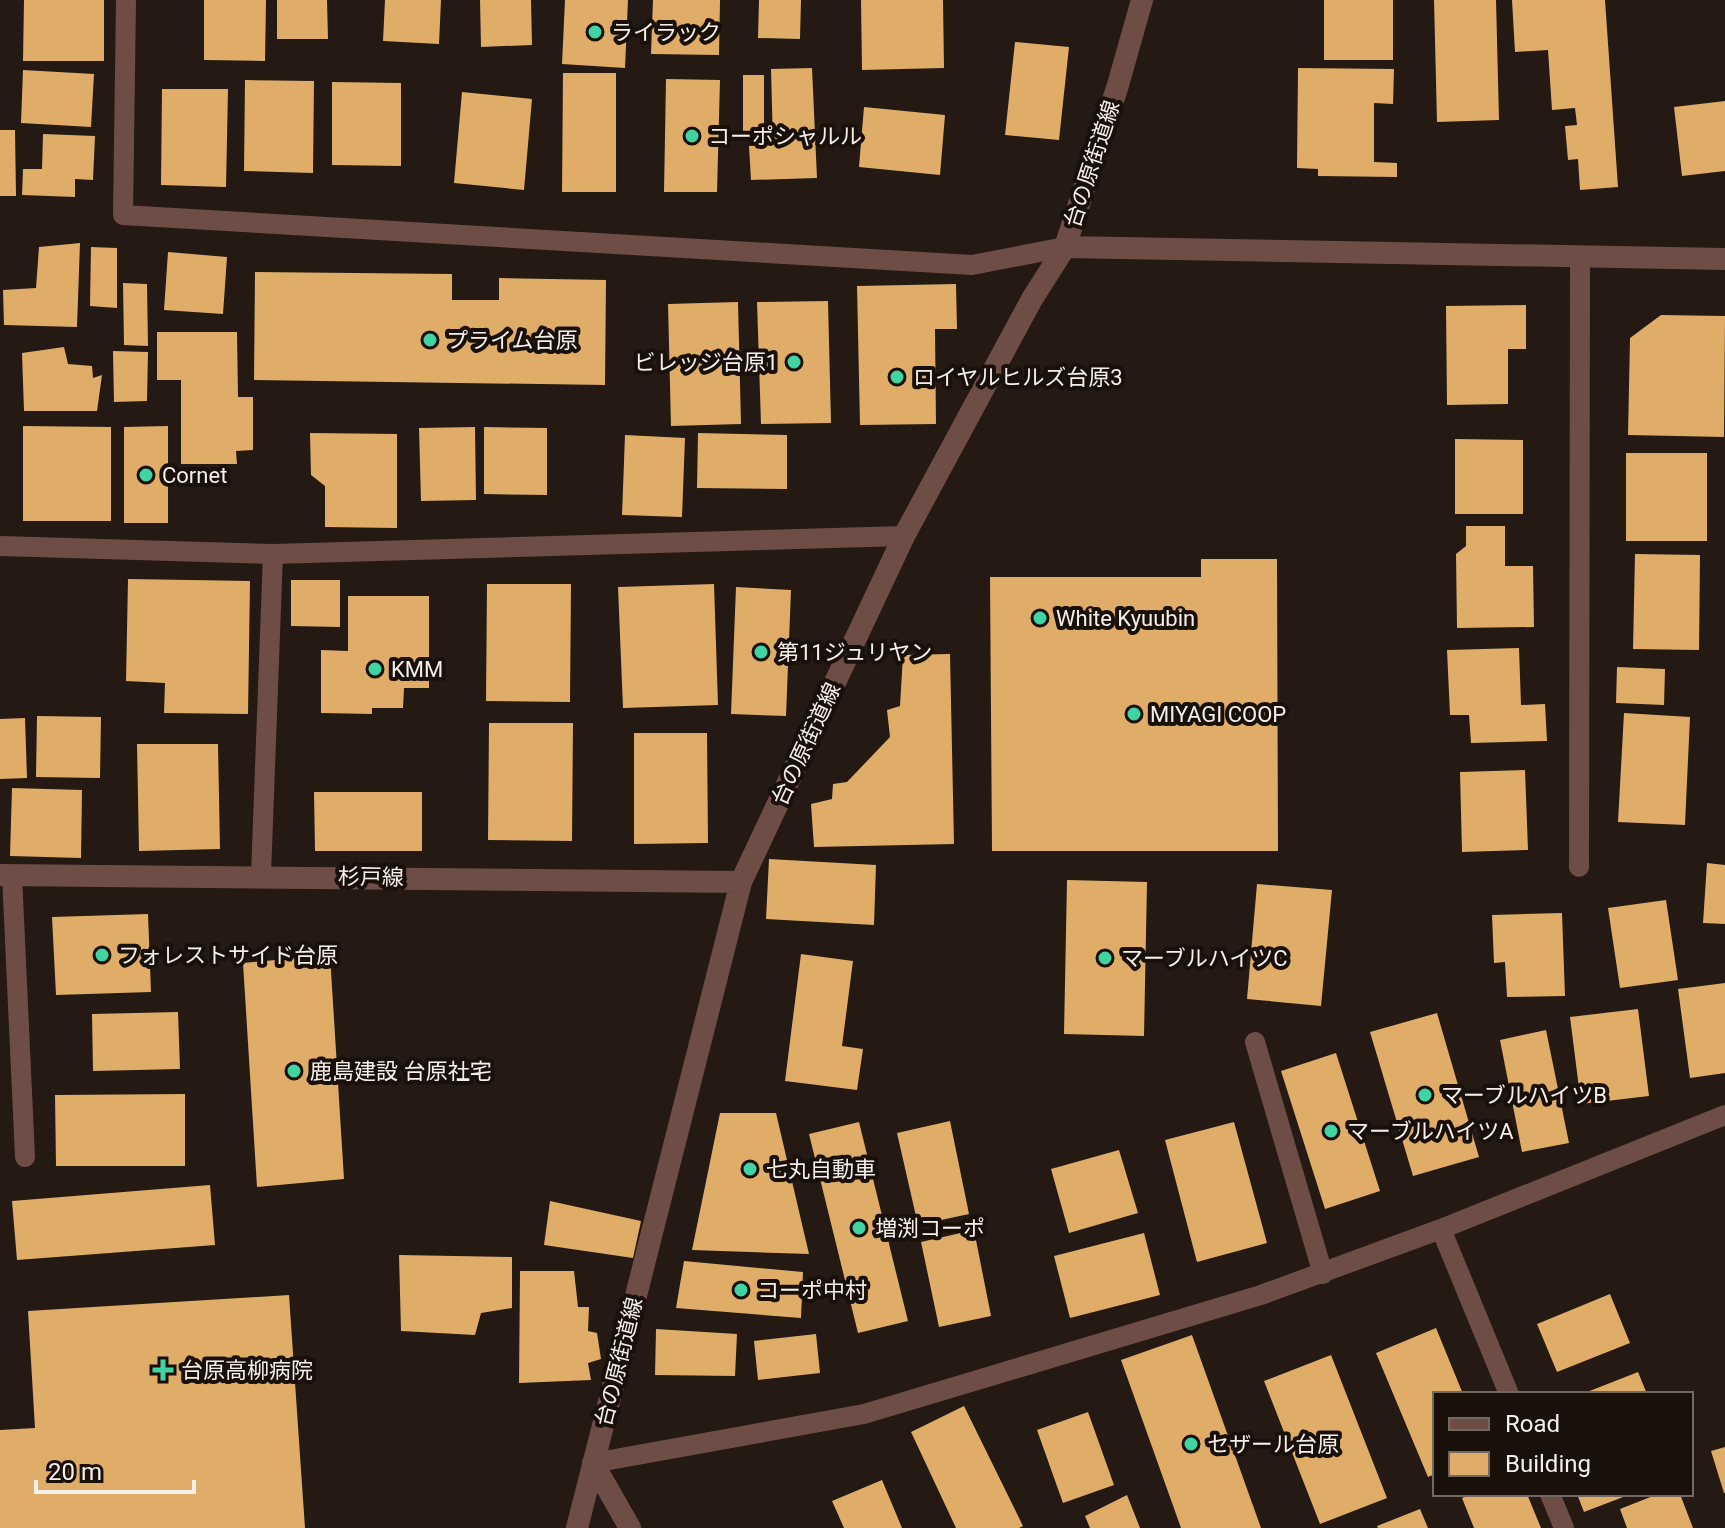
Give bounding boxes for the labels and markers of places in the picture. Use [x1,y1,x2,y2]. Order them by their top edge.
place label: ライラック [611,20,721,45]
marker: ライラック [586,23,604,41]
place label: コーポシャルル [708,124,862,149]
marker: コーポシャルル [683,127,701,145]
place label: プライム台原 [446,328,578,353]
marker: プライム台原 [421,331,439,349]
place label: ビレッジ台原1 [634,350,778,375]
marker: ビレッジ台原1 [785,353,803,371]
place label: ロイヤルヒルズ台原3 [913,365,1123,390]
marker: ロイヤルヒルズ台原3 [888,368,906,386]
place label: Cornet [162,463,227,488]
marker: Cornet [137,466,155,484]
place label: White Kyuubin [1056,606,1195,631]
marker: White Kyuubin [1031,609,1049,627]
place label: 第11ジュリヤン [777,640,932,665]
marker: 第11ジュリヤン [752,643,770,661]
place label: KMM [391,657,443,682]
marker: KMM [366,660,384,678]
place label: MIYAGI COOP [1150,702,1286,727]
marker: MIYAGI COOP [1125,705,1143,723]
place label: フォレストサイド台原 [118,943,338,968]
marker: フォレストサイド台原 [93,946,111,964]
place label: マーブルハイツC [1121,946,1288,971]
marker: マーブルハイツC [1096,949,1114,967]
place label: 鹿島建設 台原社宅 [310,1059,491,1084]
marker: 鹿島建設 台原社宅 [285,1062,303,1080]
place label: マーブルハイツB [1441,1083,1607,1108]
marker: マーブルハイツB [1416,1086,1434,1104]
place label: マーブルハイツA [1347,1119,1514,1144]
marker: マーブルハイツA [1322,1122,1340,1140]
place label: 七丸自動車 [766,1157,876,1182]
marker: 七丸自動車 [741,1160,759,1178]
place label: 増渕コーポ [875,1216,985,1241]
marker: 増渕コーポ [850,1219,868,1237]
place label: コーポ中村 [757,1278,867,1303]
marker: コーポ中村 [732,1281,750,1299]
place label: 台原高柳病院 [181,1358,313,1383]
marker: 台原高柳病院 [152,1359,174,1381]
place label: セザール台原 [1207,1432,1339,1457]
marker: セザール台原 [1182,1435,1200,1453]

